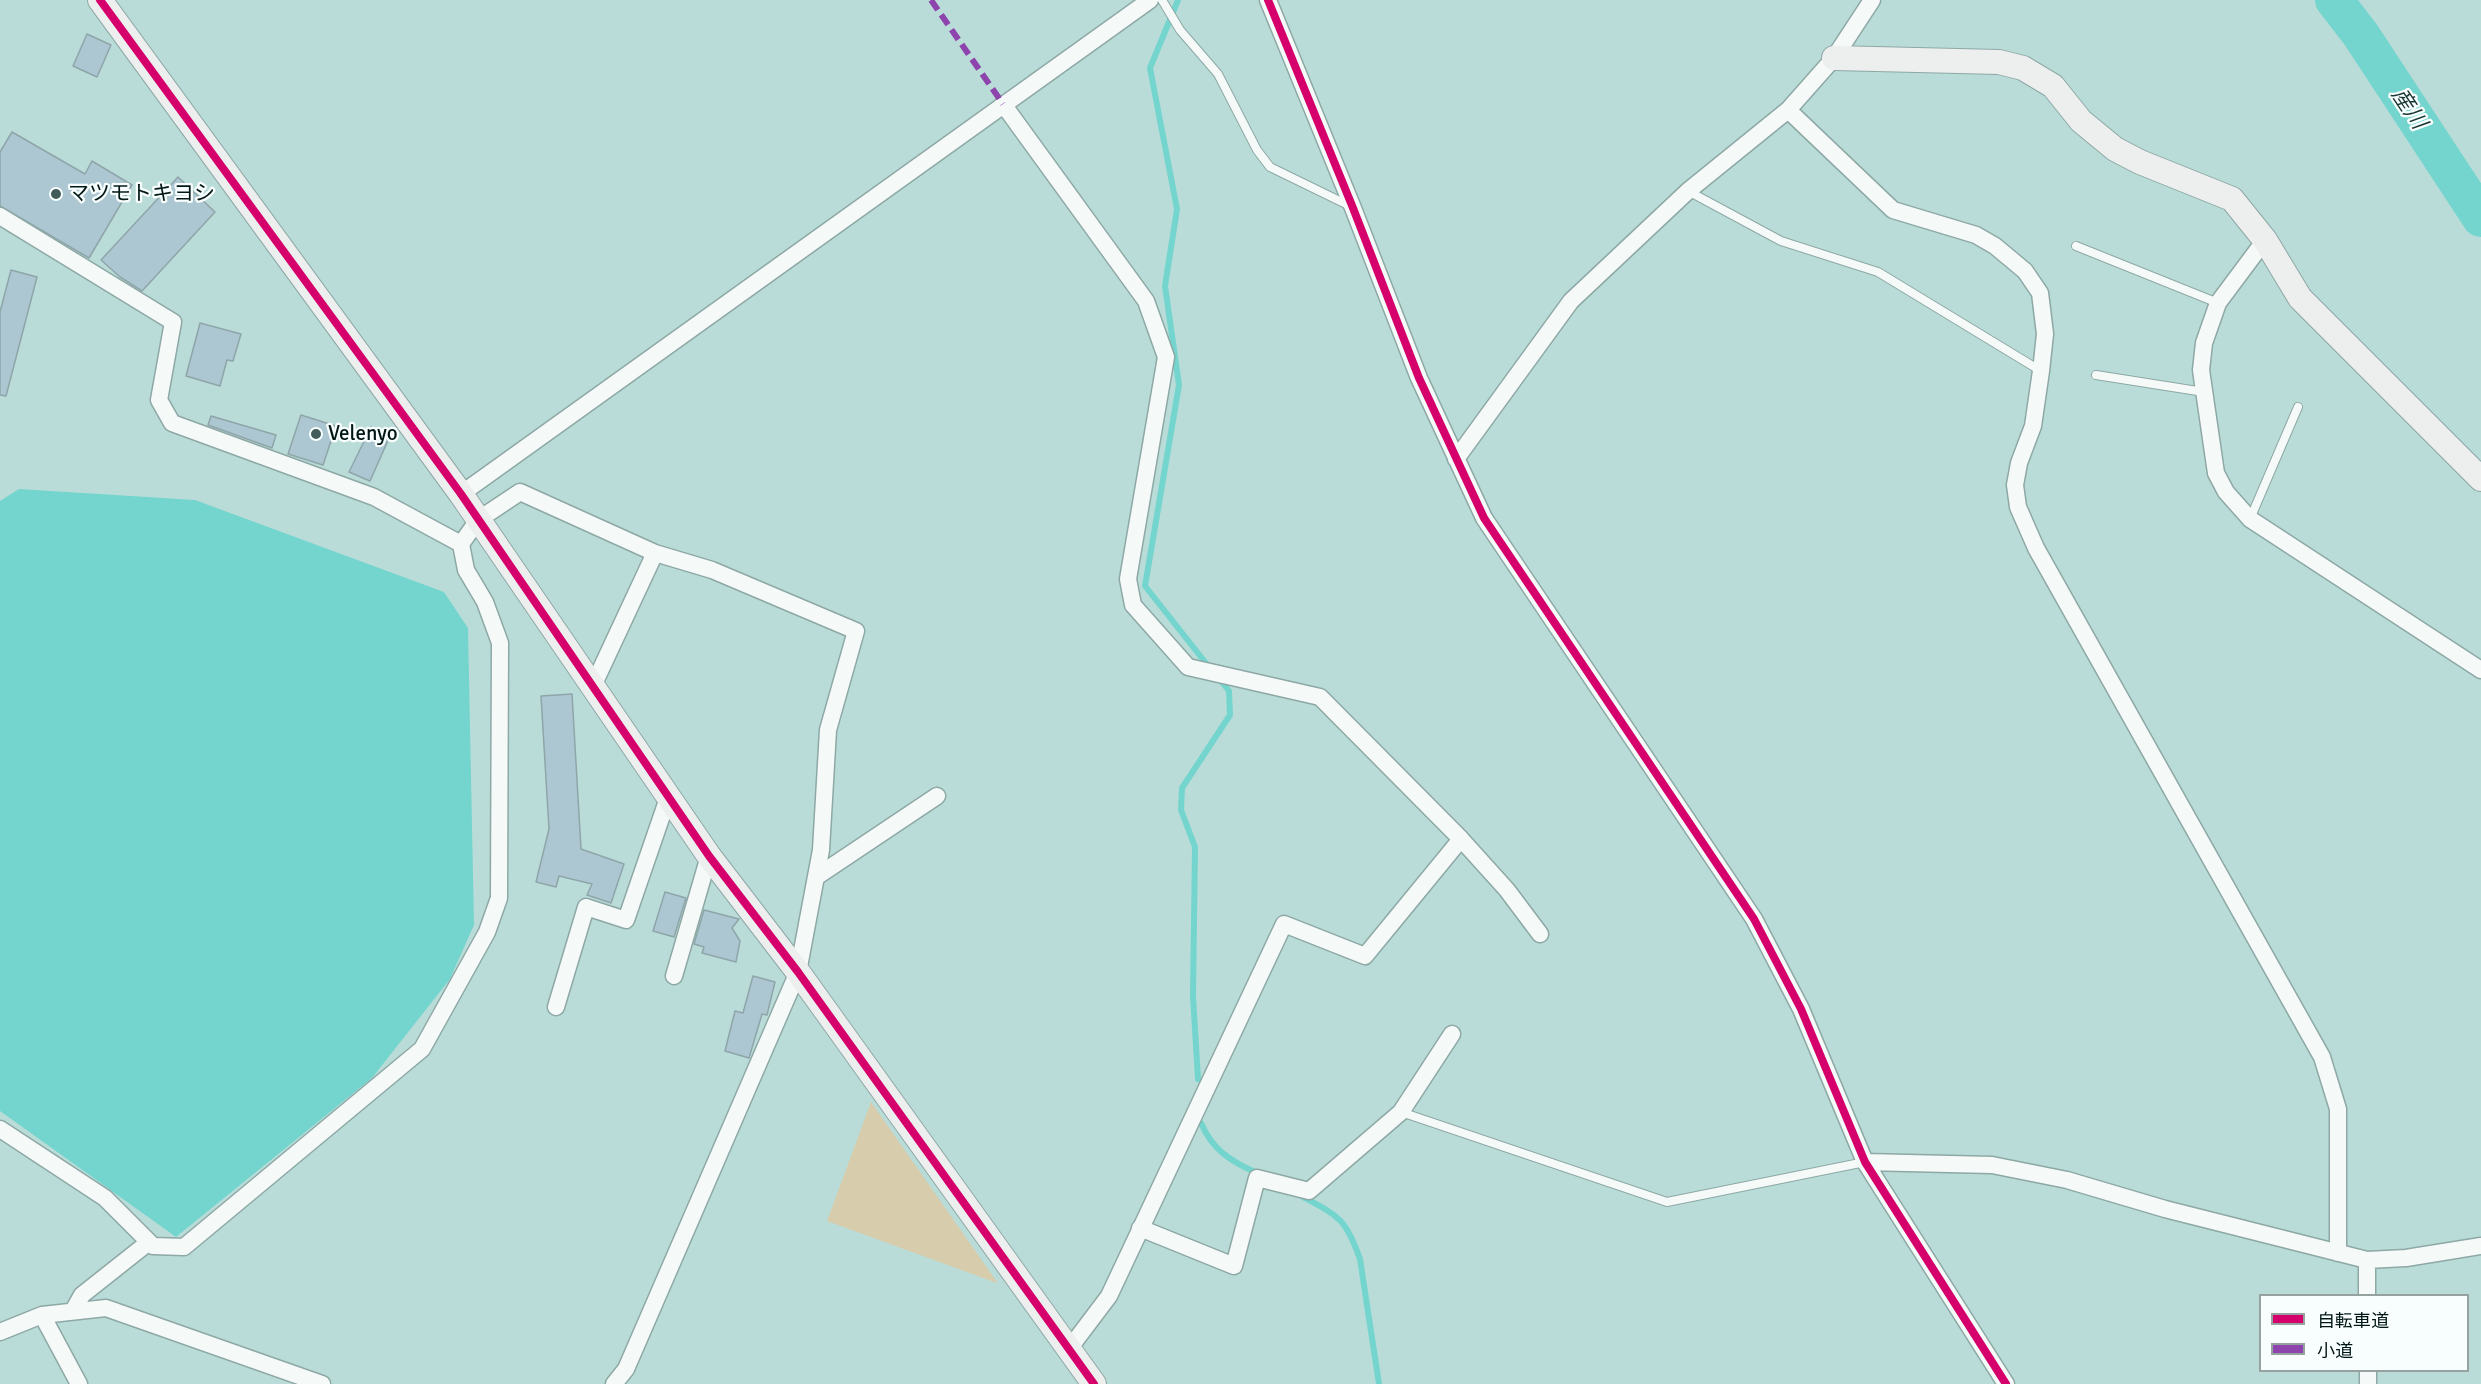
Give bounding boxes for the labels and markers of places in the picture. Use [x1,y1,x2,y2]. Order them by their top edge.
place label: マツモトキヨシ [68,181,215,207]
marker: マツモトキヨシ [49,187,63,201]
place label: Velenyo [328,421,398,447]
marker: Velenyo [309,427,323,441]

